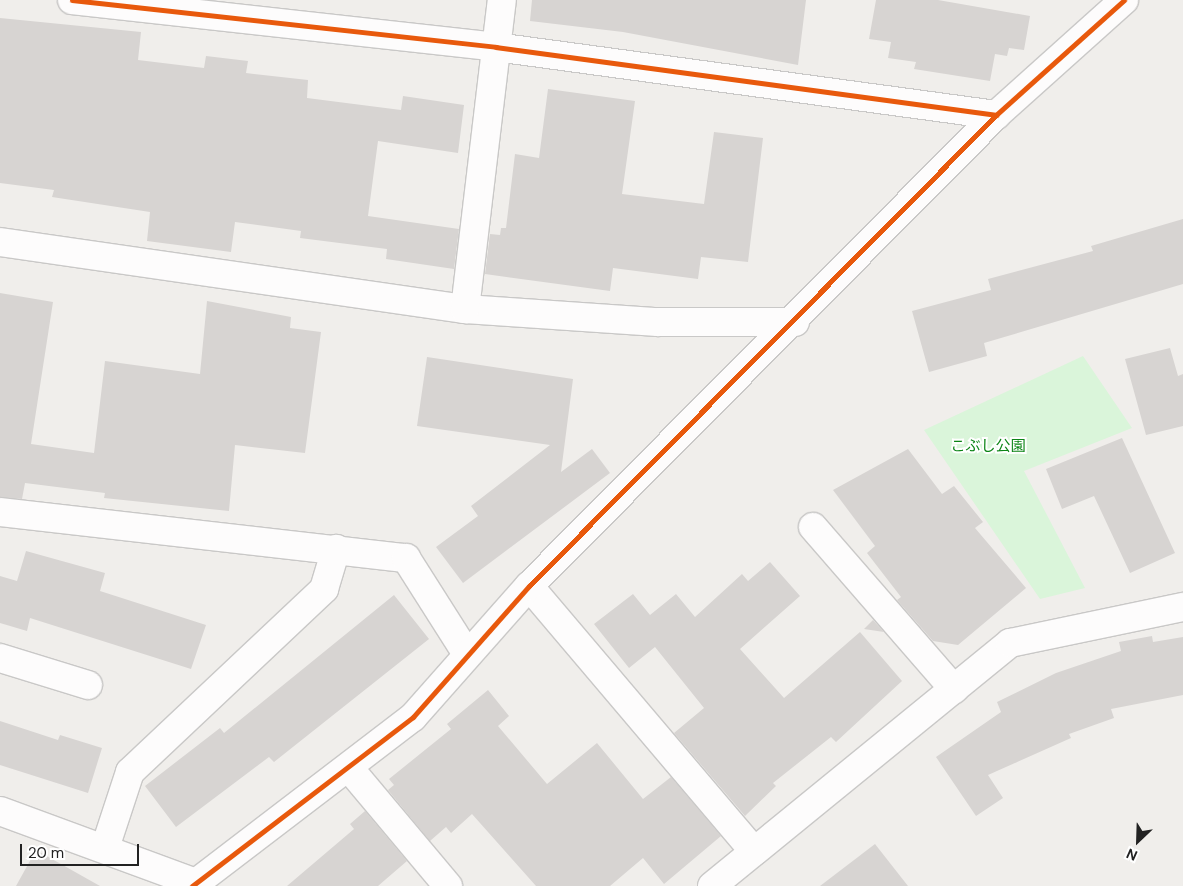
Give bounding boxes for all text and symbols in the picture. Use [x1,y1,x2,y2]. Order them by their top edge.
park label: こぶし公園 [951,438,1025,456]
north arrow [1113,816,1163,866]
scale bar [22,834,141,866]
text: 20 m [28,843,64,863]
text: N [1124,844,1140,865]

